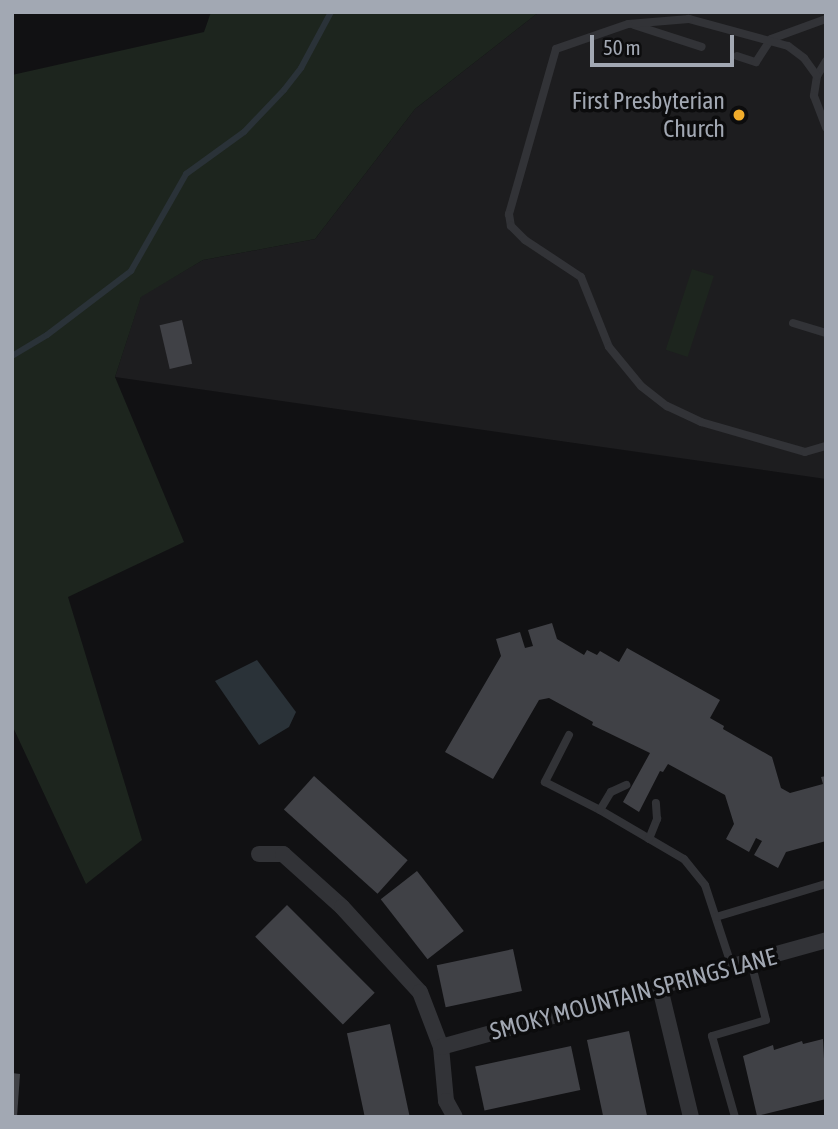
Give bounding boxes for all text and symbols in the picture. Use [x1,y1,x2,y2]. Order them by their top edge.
scale bar [593,21,736,65]
text: 50 m [603,35,641,59]
place label: First Presbyterian Church [572,87,725,143]
marker: First Presbyterian Church [731,107,747,123]
street label: SMOKY MOUNTAIN SPRINGS LANE [487,942,779,1046]

